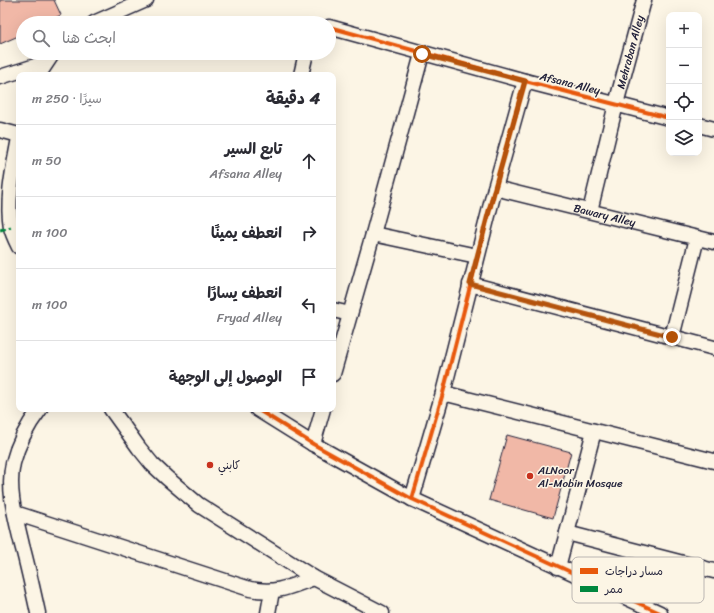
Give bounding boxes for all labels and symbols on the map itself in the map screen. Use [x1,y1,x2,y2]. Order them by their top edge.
street label: Mehraban Alley [611,13,650,91]
route start [413,45,431,63]
street label: Afsana Alley [537,67,602,100]
street label: Bawary Alley [572,199,638,232]
route end [663,328,681,346]
place label: كابني [218,456,240,476]
marker: كابني [205,460,215,470]
place label: ALNoor Al-Mobin Mosque [537,461,623,493]
marker: ALNoor Al-Mobin Mosque [525,471,535,481]
legend [572,557,704,603]
text: مسار دراجات [605,562,663,581]
text: ممر [604,580,623,599]

